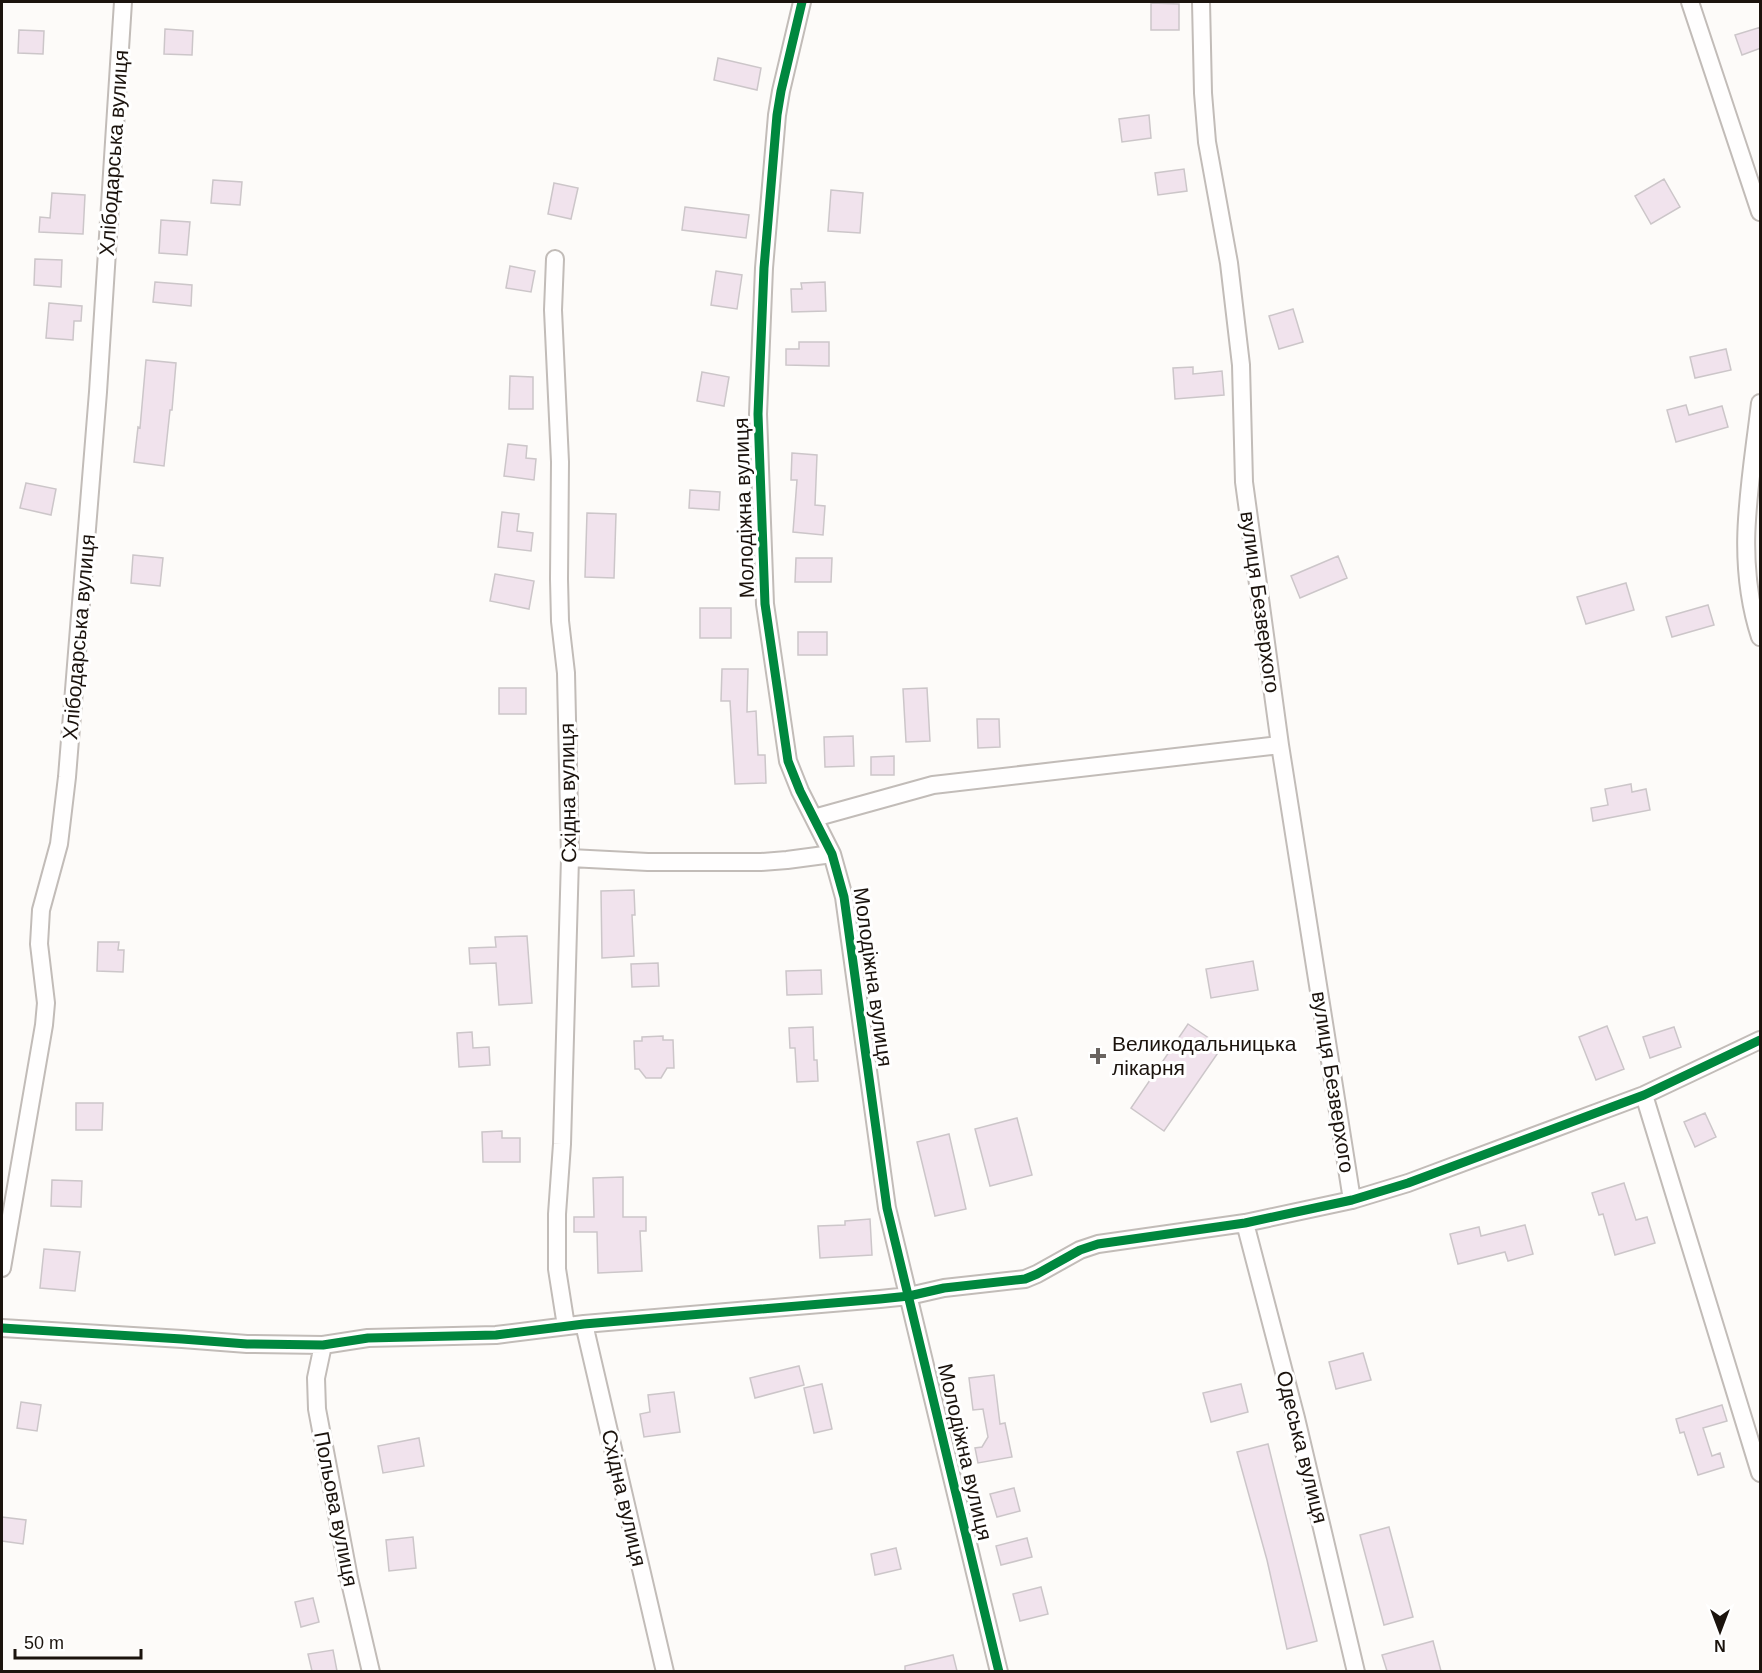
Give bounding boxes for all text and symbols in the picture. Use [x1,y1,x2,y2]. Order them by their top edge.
street label: Хлібодарська вулиця [95,49,132,257]
street label: Молодіжна вулиця [729,417,758,599]
street label: вулиця Безверхого [1236,509,1285,694]
street label: Хлібодарська вулиця [58,533,99,741]
street label: Східна вулиця [555,723,580,863]
street label: Молодіжна вулиця [850,886,897,1068]
street label: вулиця Безверхого [1308,990,1359,1174]
place label: Великодальницька лікарня [1112,1032,1297,1079]
marker: Великодальницька лікарня [1089,1047,1107,1065]
street label: Молодіжна вулиця [934,1361,997,1543]
street label: Одеська вулиця [1272,1368,1333,1526]
street label: Східна вулиця [598,1427,651,1569]
street label: Польова вулиця [310,1429,363,1589]
north arrow [1690,1601,1750,1661]
scale bar [15,1622,141,1660]
text: 50 m [24,1633,64,1653]
text: N [1714,1637,1726,1654]

